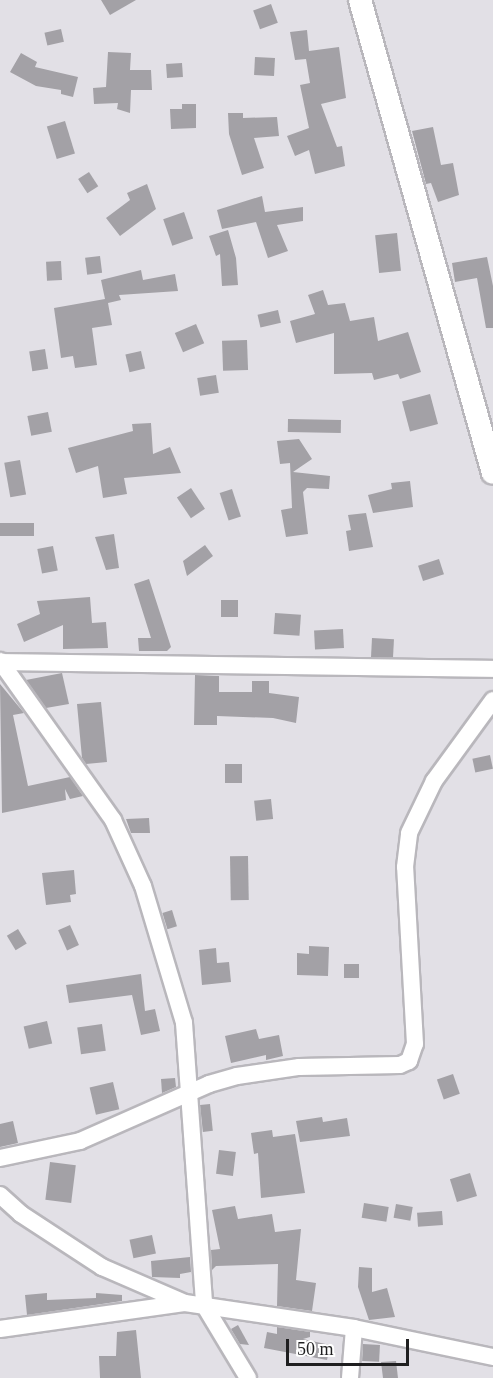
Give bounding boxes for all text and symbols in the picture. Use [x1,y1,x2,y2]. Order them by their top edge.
scale bar [289,1327,412,1365]
text: 50 m [297,1339,334,1359]

